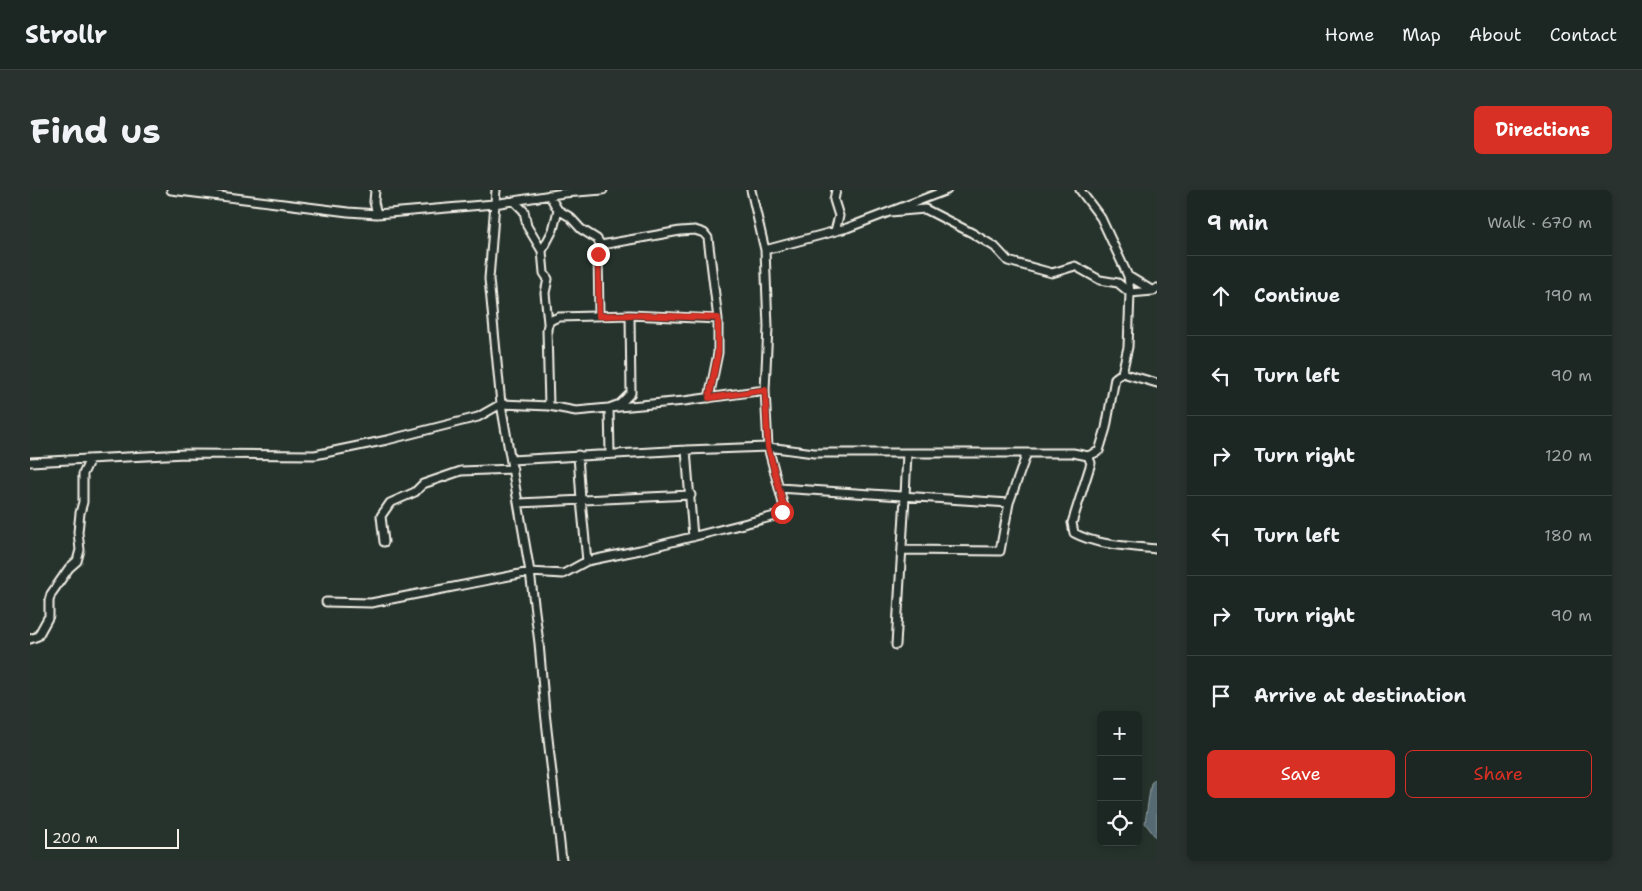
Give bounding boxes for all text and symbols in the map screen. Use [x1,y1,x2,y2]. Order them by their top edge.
text: Strollr [25,19,107,51]
text: Home [1325,23,1374,47]
text: Map [1402,23,1441,47]
text: About [1469,23,1522,47]
text: Contact [1550,23,1617,47]
button: Directions [1474,106,1612,154]
text: Find us [30,107,161,154]
text: 9 min [1207,209,1268,237]
text: Walk · 670 m [1487,212,1592,233]
route end [587,243,610,266]
icon: ahead [1207,282,1235,310]
text: Continue [1254,283,1340,308]
text: 190 m [1545,285,1592,306]
icon: left [1207,362,1235,390]
text: Turn left [1254,363,1340,388]
text: 90 m [1551,365,1592,386]
icon: right [1207,442,1235,470]
text: Turn right [1254,443,1355,468]
text: 120 m [1545,445,1592,466]
route start [771,501,794,524]
icon: left [1207,522,1235,550]
text: Turn left [1254,523,1340,548]
text: 180 m [1544,525,1592,546]
icon: right [1207,602,1235,630]
text: Turn right [1254,603,1355,628]
text: 90 m [1551,605,1592,626]
icon: arrive [1207,682,1235,710]
text: Arrive at destination [1254,683,1466,708]
map controls [1097,711,1142,846]
button: + [1097,711,1142,756]
button: Save [1207,750,1395,798]
button: Share [1405,750,1592,798]
button: − [1097,756,1142,801]
button: locate [1097,801,1142,846]
scale bar [45,826,179,849]
text: 200 m [52,829,98,847]

